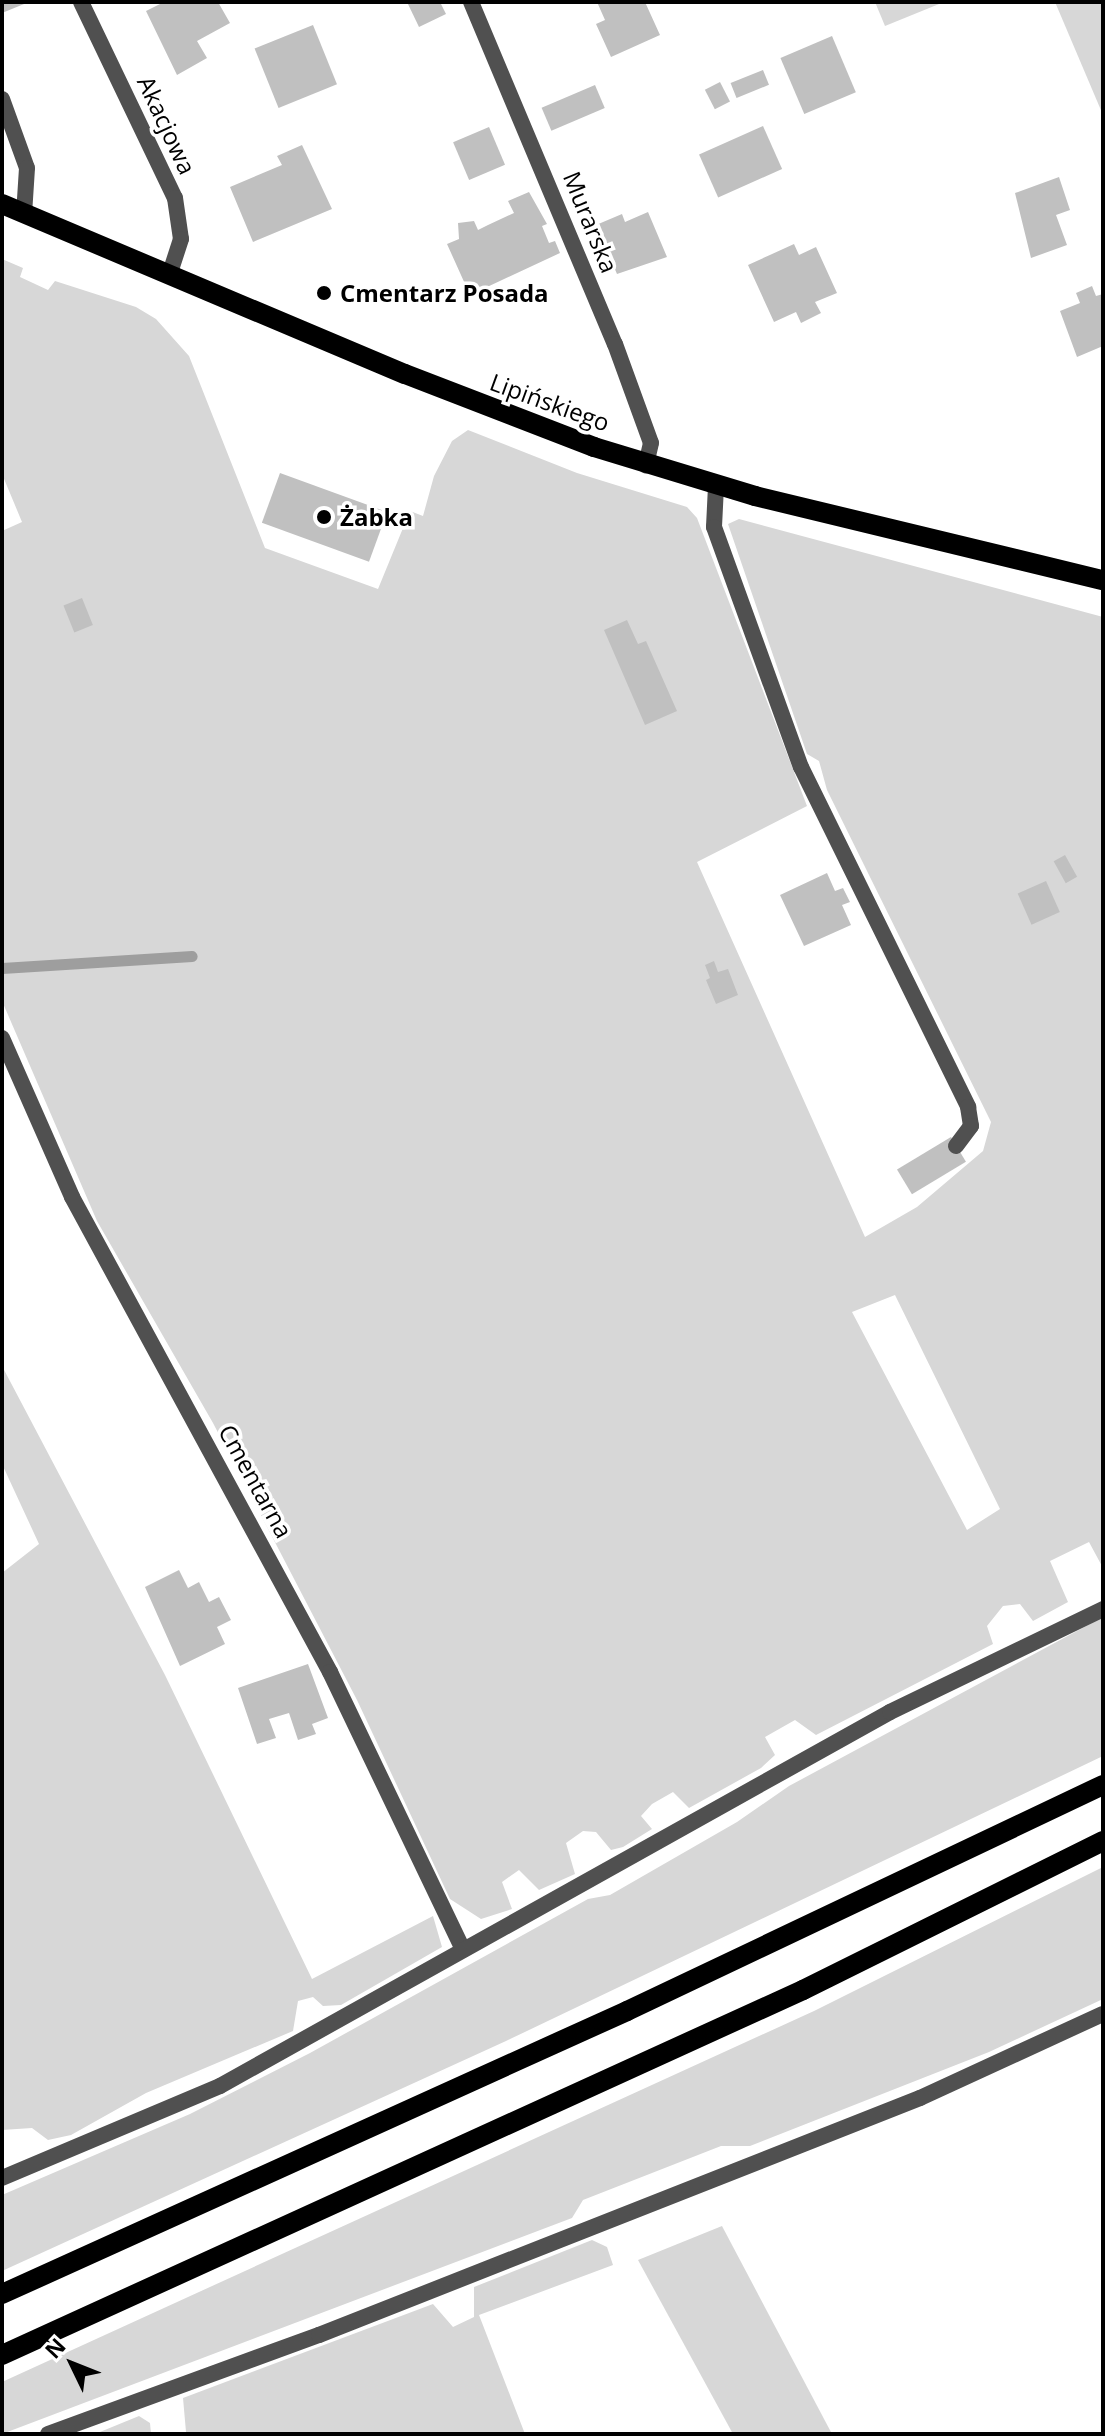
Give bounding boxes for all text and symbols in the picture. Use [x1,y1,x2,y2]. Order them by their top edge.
street label: Akacjowa [132,71,202,179]
street label: Murarska [558,167,624,277]
place label: Cmentarz Posada [340,279,549,307]
marker: Cmentarz Posada [315,284,333,302]
street label: Lipińskiego [486,367,614,437]
place label: Żabka [340,503,413,531]
marker: Żabka [315,508,333,526]
street label: Cmentarna [213,1419,299,1543]
north arrow [32,2324,112,2404]
text: N [37,2331,72,2364]

